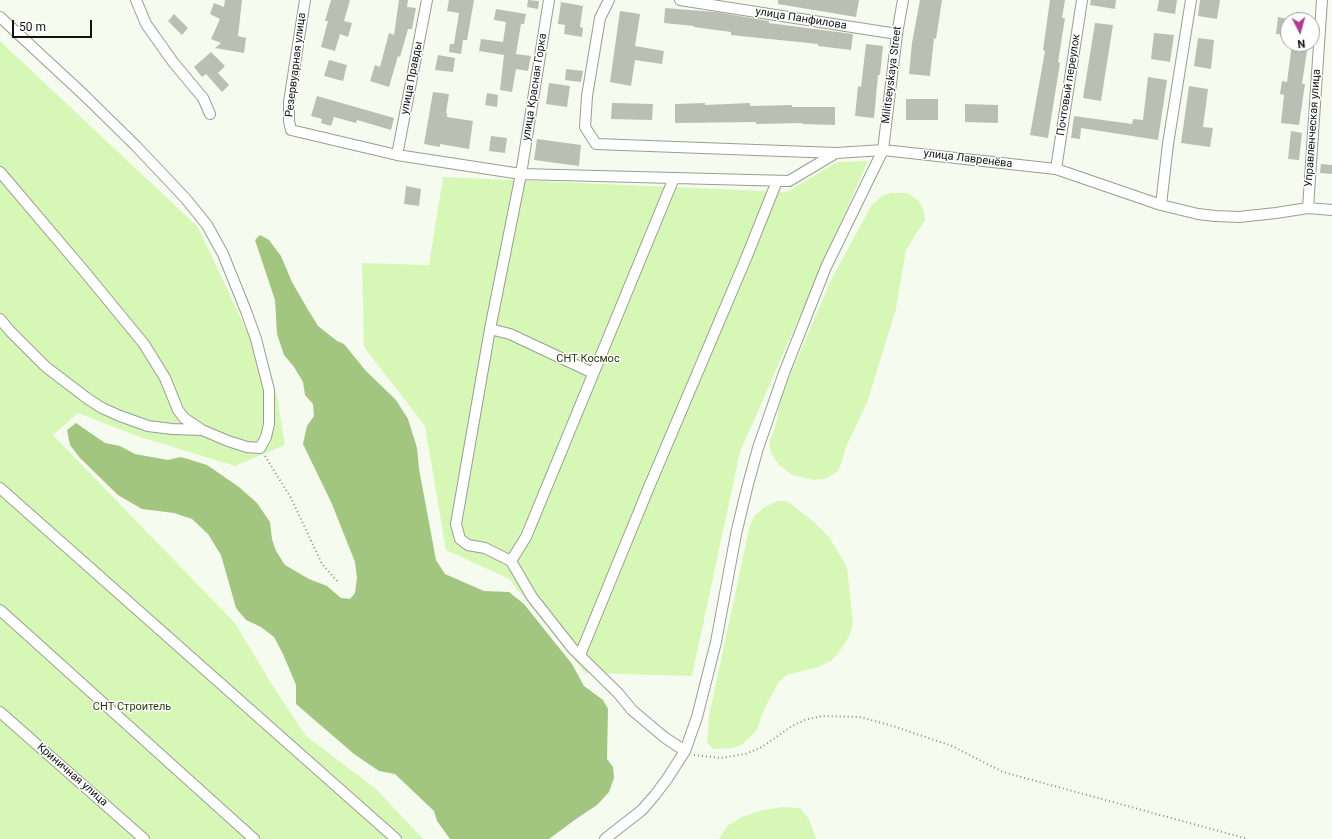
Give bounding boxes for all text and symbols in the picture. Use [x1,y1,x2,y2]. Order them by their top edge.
street label: улица Панфилова [754,5,848,33]
scale bar [14,12,94,38]
street label: Резервуарная улица [283,12,309,118]
north arrow [1280,12,1320,52]
text: 50 m [19,20,46,34]
street label: Militseyskaya Street [879,26,905,124]
street label: улица Красная Горка [520,32,550,142]
street label: Почтовый переулок [1054,33,1084,137]
text: N [1297,37,1306,50]
street label: улица Правды [398,40,426,116]
street label: Управленческая улица [1302,69,1324,187]
street label: улица Лавренёва [923,147,1013,171]
park label: СНТ Космос [556,352,620,366]
park label: СНТ Строитель [93,700,171,714]
street label: Криничная улица [34,741,110,809]

